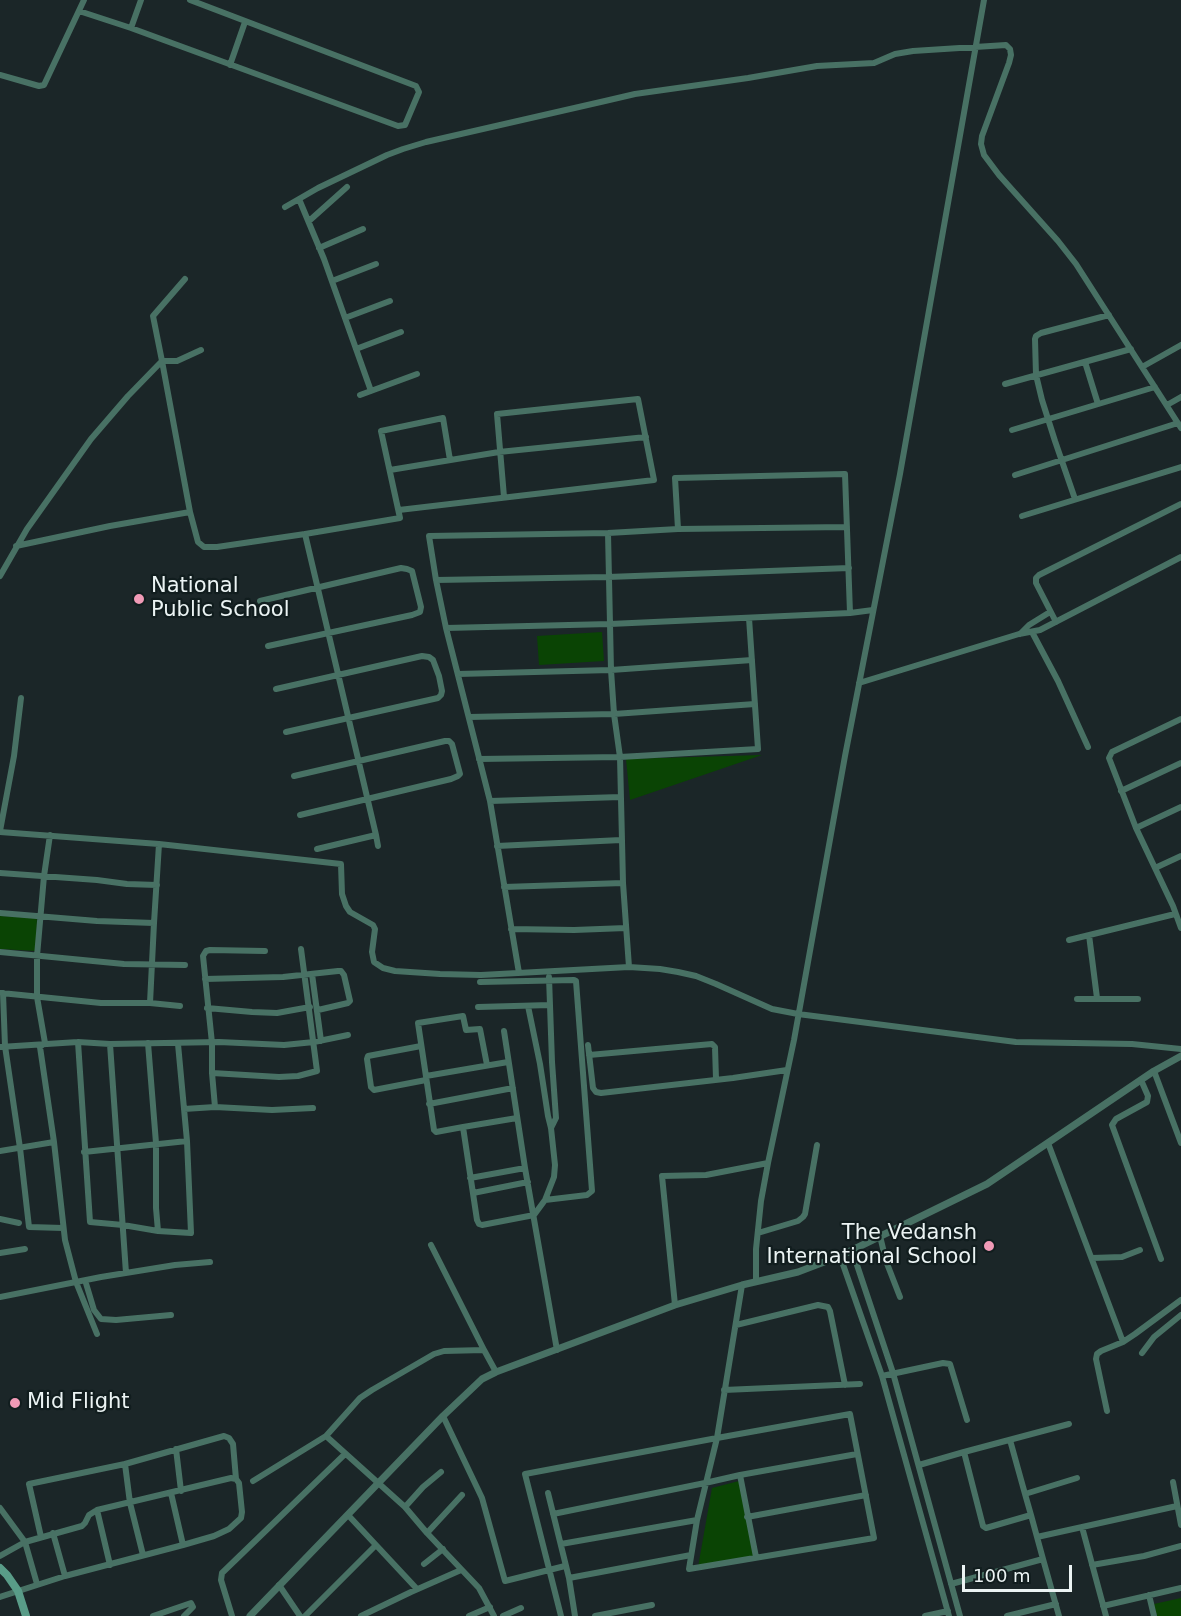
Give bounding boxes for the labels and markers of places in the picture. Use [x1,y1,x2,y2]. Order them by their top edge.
place label: National Public School [151,574,290,624]
marker: National Public School [132,592,146,606]
place label: The Vedansh International School [767,1221,977,1271]
marker: The Vedansh International School [982,1239,996,1253]
place label: Mid Flight [27,1390,130,1416]
marker: Mid Flight [8,1396,22,1410]

